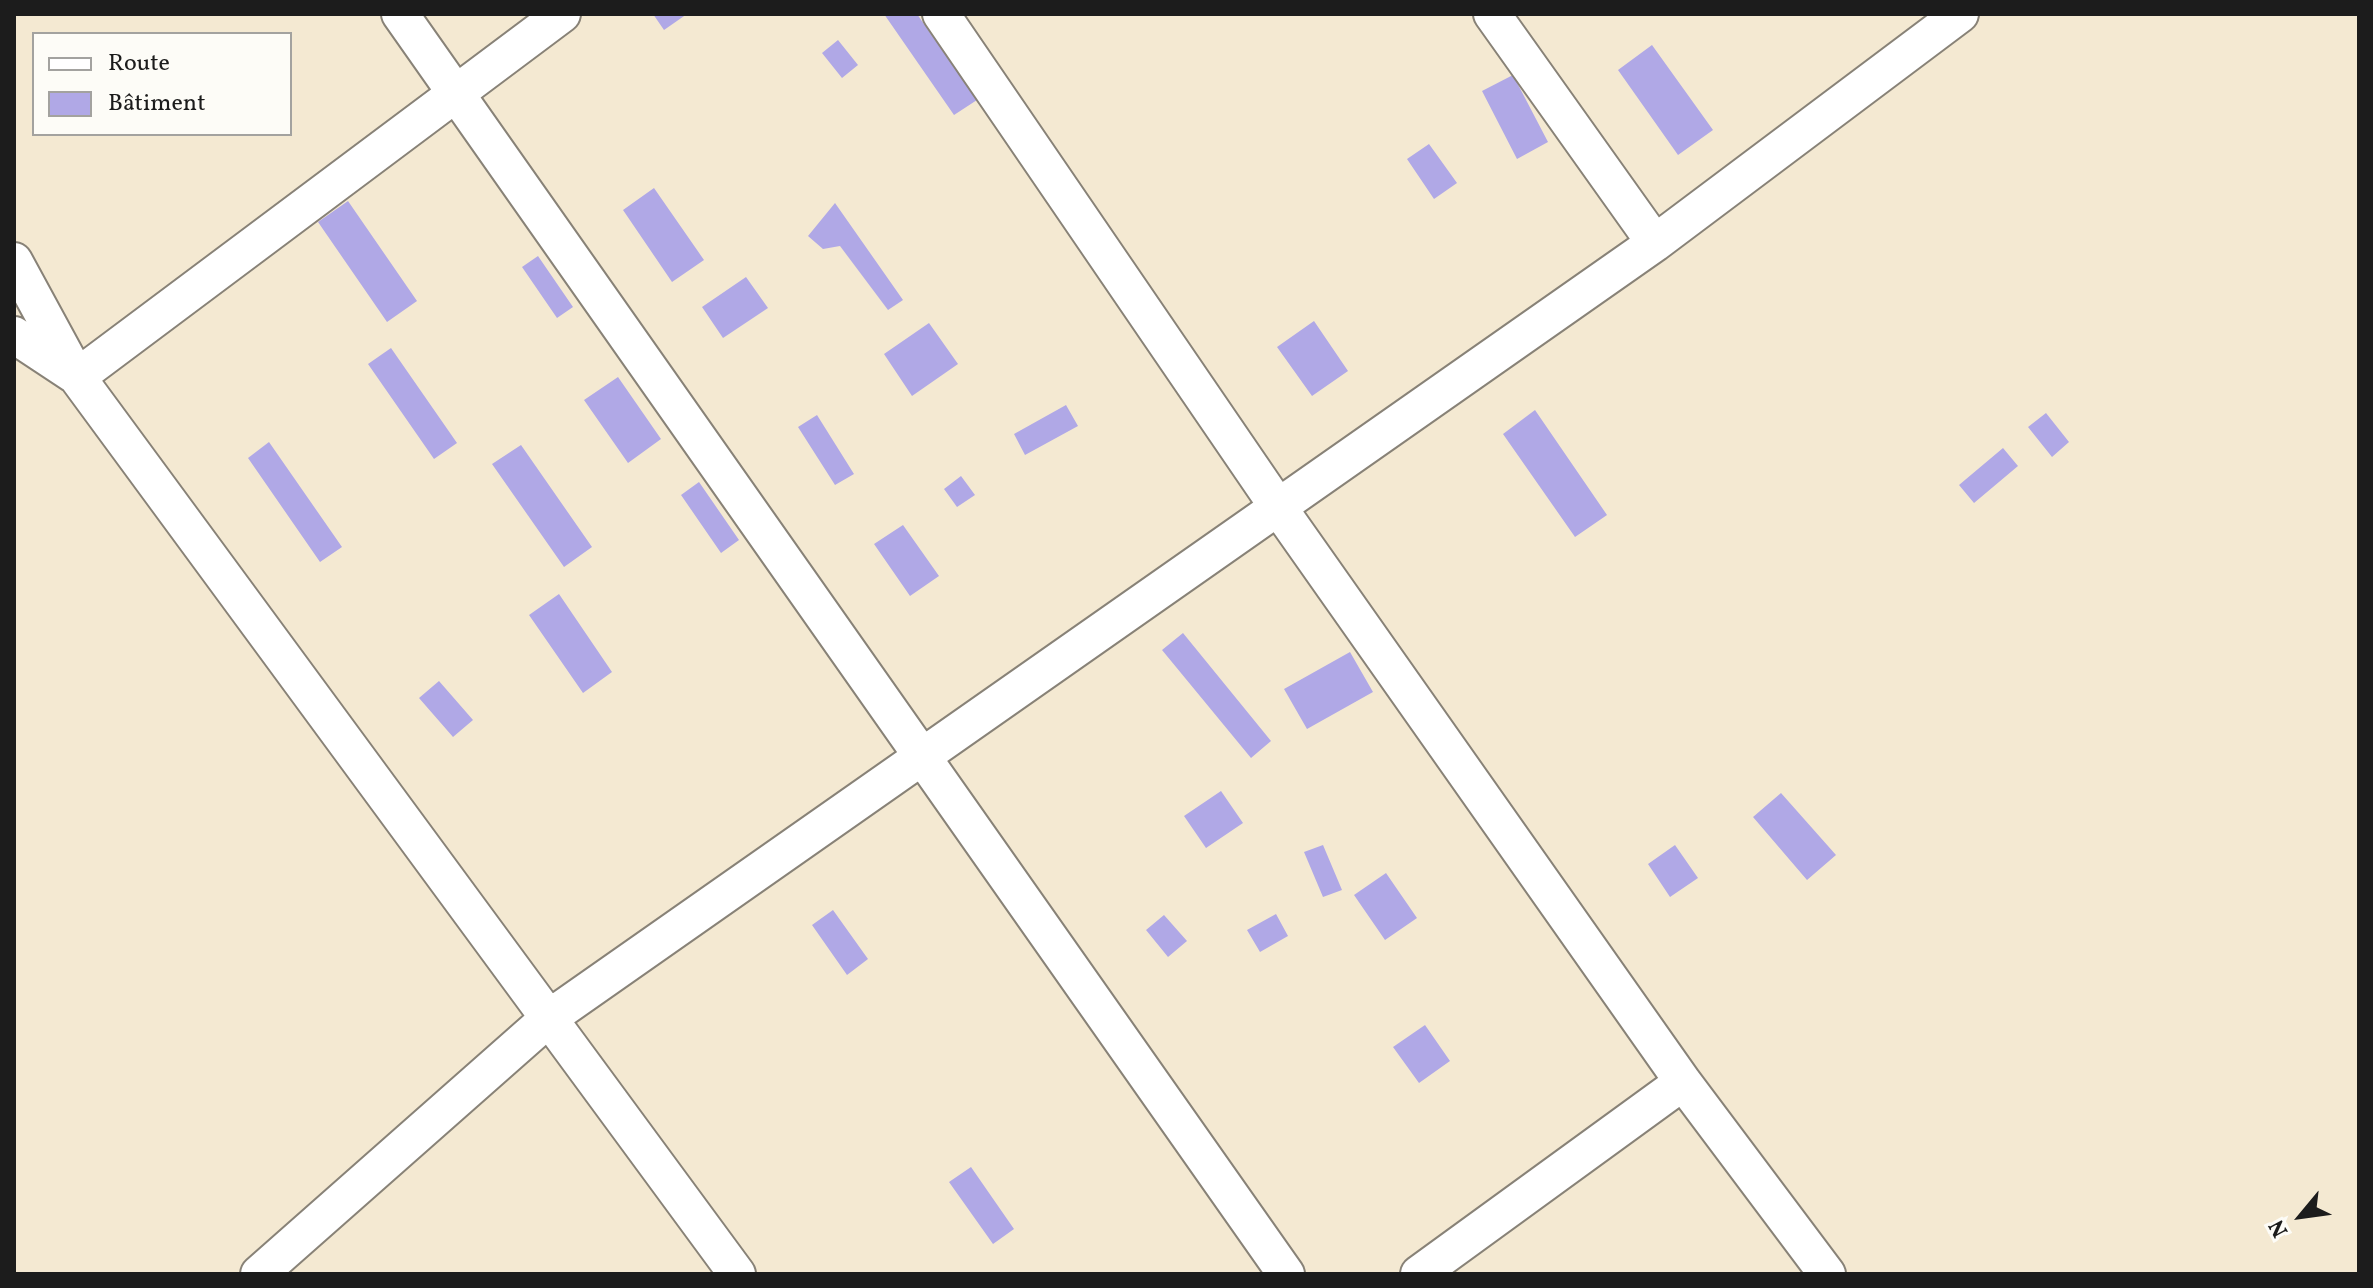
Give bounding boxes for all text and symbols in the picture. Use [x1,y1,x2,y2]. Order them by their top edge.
legend [32,32,292,136]
text: Route [108,47,170,81]
text: Bâtiment [108,87,206,121]
north arrow [2261,1176,2341,1256]
text: N [2262,1213,2297,1242]

